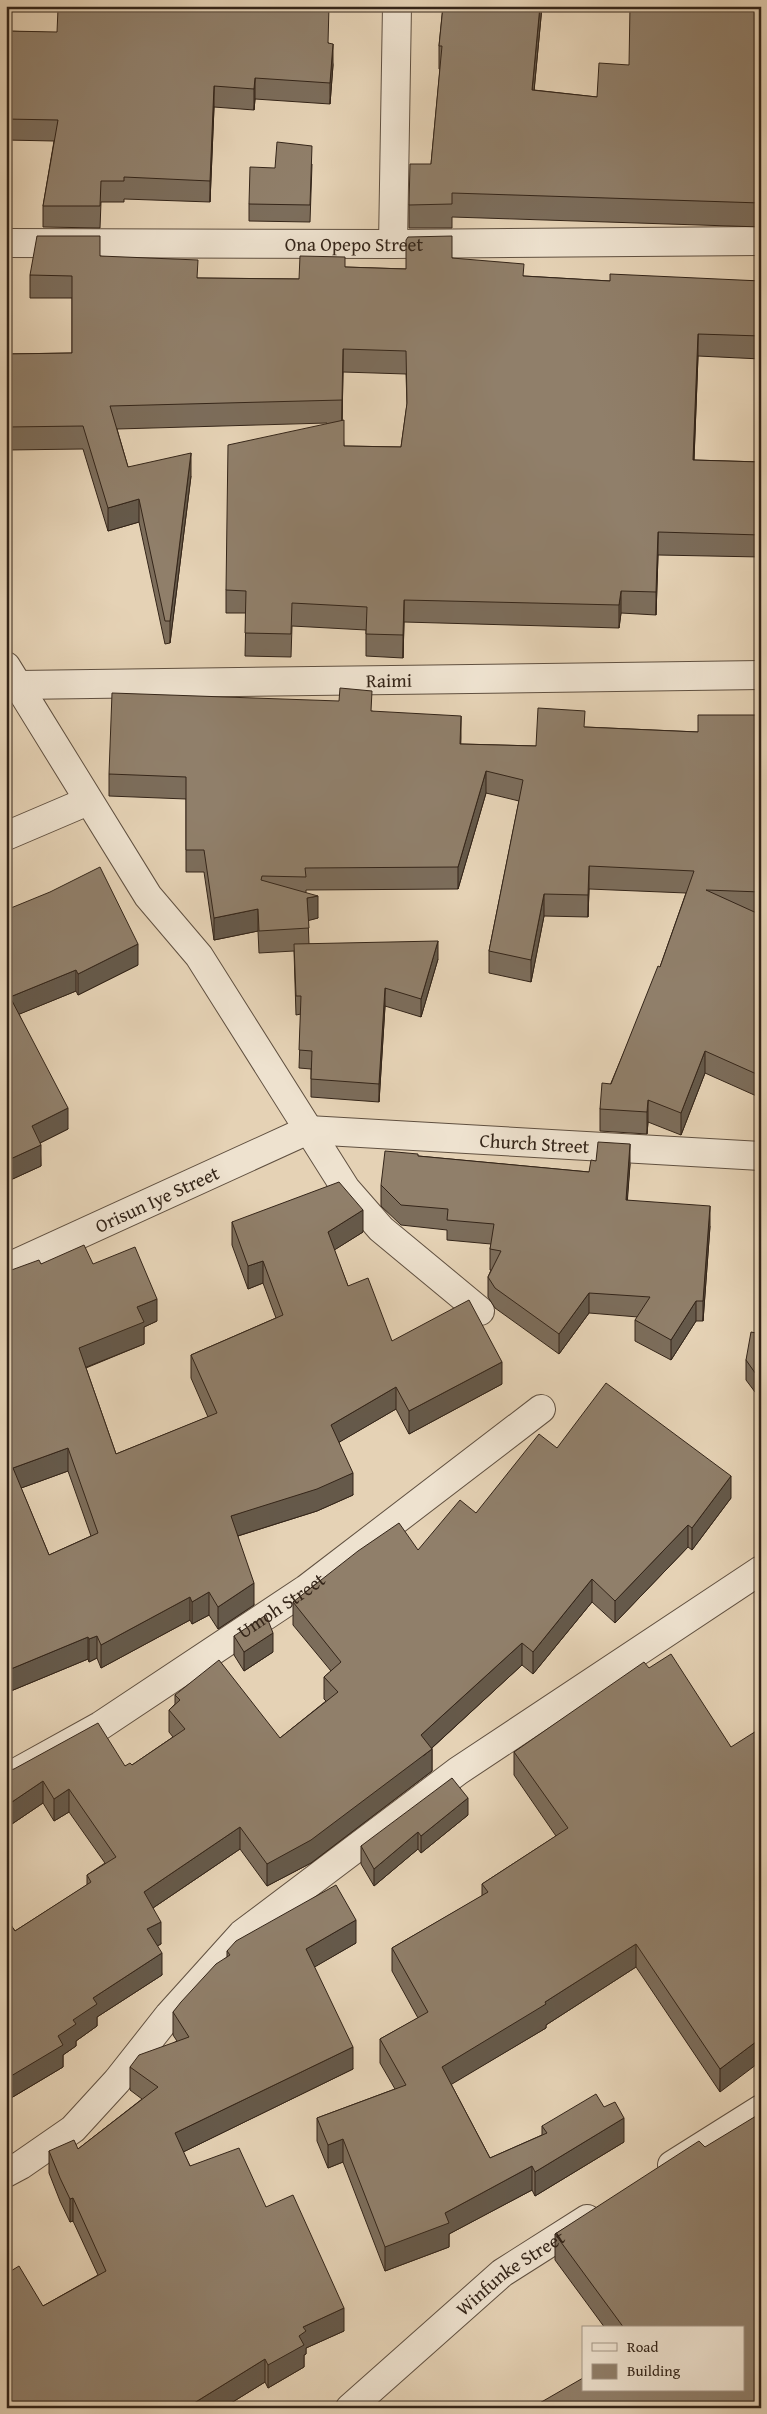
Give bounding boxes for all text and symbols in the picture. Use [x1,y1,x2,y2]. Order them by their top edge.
street label: Ona Opepo Street [285,230,424,258]
street label: Raimi [366,666,412,694]
street label: Church Street [479,1126,591,1160]
street label: Orisun Iye Street [90,1158,224,1240]
street label: Umoh Street [231,1565,331,1645]
street label: Winfunke Street [449,2223,570,2322]
legend [582,2326,744,2392]
text: Road [627,2336,658,2357]
text: Building [627,2360,681,2381]

